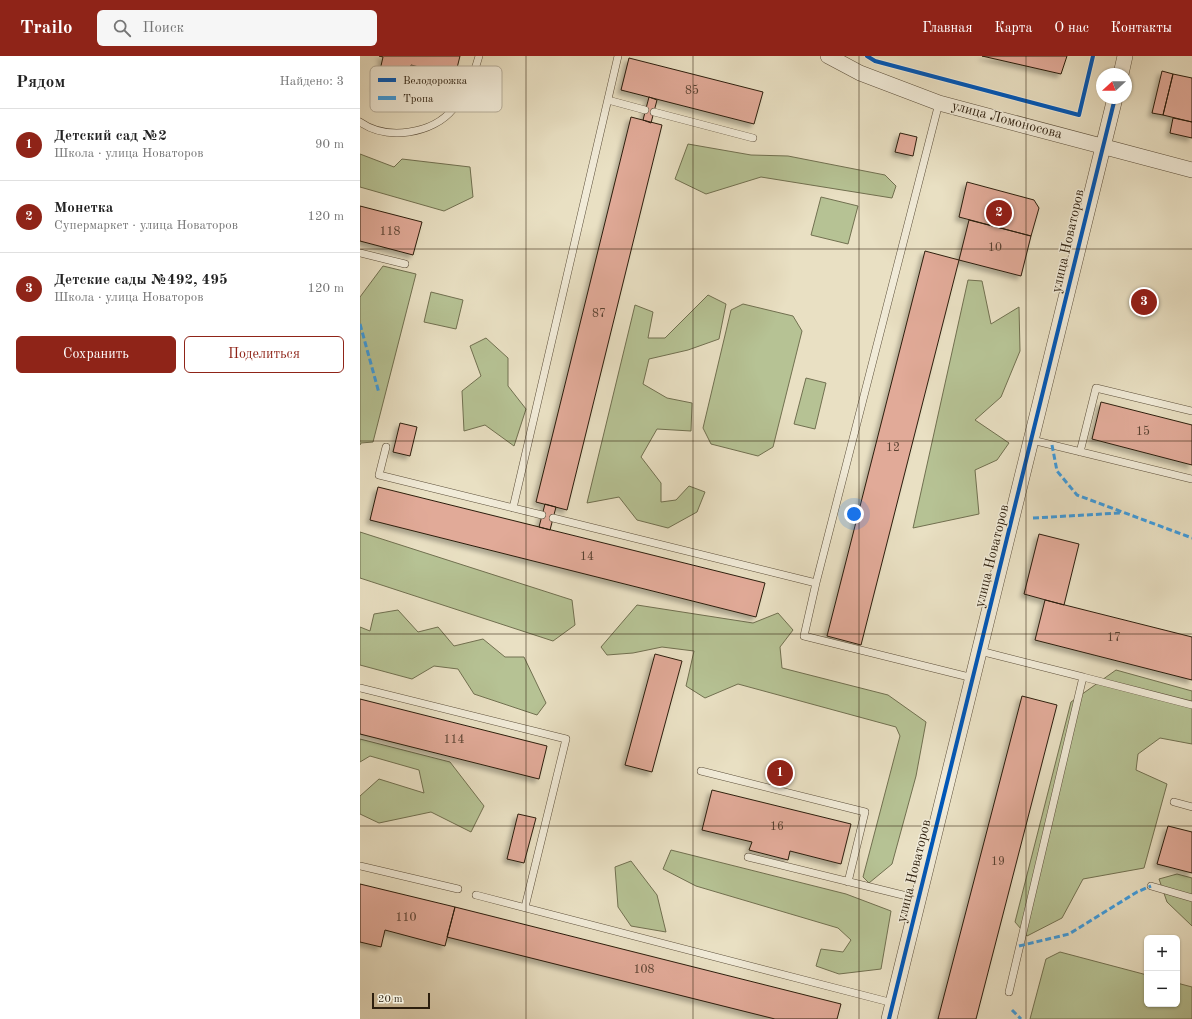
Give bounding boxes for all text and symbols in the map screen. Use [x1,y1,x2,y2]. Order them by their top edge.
search box [97,10,377,46]
icon: search [111,17,133,39]
text: Trailo [20,19,73,38]
text: Поиск [143,21,184,36]
text: Главная [922,21,972,35]
text: Карта [994,21,1032,35]
text: О нас [1054,21,1089,35]
text: Контакты [1111,21,1172,35]
legend [370,66,502,112]
north arrow [1096,68,1132,104]
text: Рядом [16,74,65,91]
text: Найдено: 3 [280,75,344,88]
text: Велодорожка [403,76,468,87]
house number: 85 [685,84,699,97]
text: Тропа [403,94,434,105]
street label: улица Ломоносова [950,98,1064,142]
text: Детский сад №2 [54,129,167,144]
text: 1 [25,138,33,151]
text: 90 m [315,138,344,151]
text: Школа · улица Новаторов [54,147,203,160]
street label: улица Новаторов [1049,188,1087,294]
pin: 2 [986,198,1012,228]
text: Монетка [54,201,113,216]
text: 2 [25,210,33,223]
text: 120 m [307,210,344,223]
text: Супермаркет · улица Новаторов [54,219,238,232]
house number: 118 [380,226,400,238]
house number: 10 [988,242,1002,254]
text: Детские сады №492, 495 [54,273,228,288]
text: 3 [25,282,33,295]
text: 120 m [307,282,344,295]
pin: 3 [1131,287,1157,317]
text: Школа · улица Новаторов [54,291,203,304]
house number: 87 [592,308,606,320]
button: Сохранить [16,336,176,373]
button: Поделиться [184,336,344,373]
house number: 15 [1136,425,1150,438]
house number: 12 [886,442,900,454]
street label: улица Новаторов [972,503,1012,609]
your location [844,504,864,524]
house number: 14 [580,551,594,563]
house number: 17 [1107,632,1121,644]
house number: 114 [444,734,464,746]
pin: 1 [767,758,793,788]
street label: улица Новаторов [894,818,934,924]
house number: 16 [770,821,784,833]
house number: 19 [991,856,1005,868]
house number: 110 [396,912,416,924]
map controls [1144,935,1180,1007]
button: + [1144,935,1180,971]
house number: 108 [634,964,654,976]
button: − [1144,971,1180,1007]
scale bar [372,991,430,1010]
text: 20 m [378,994,403,1005]

